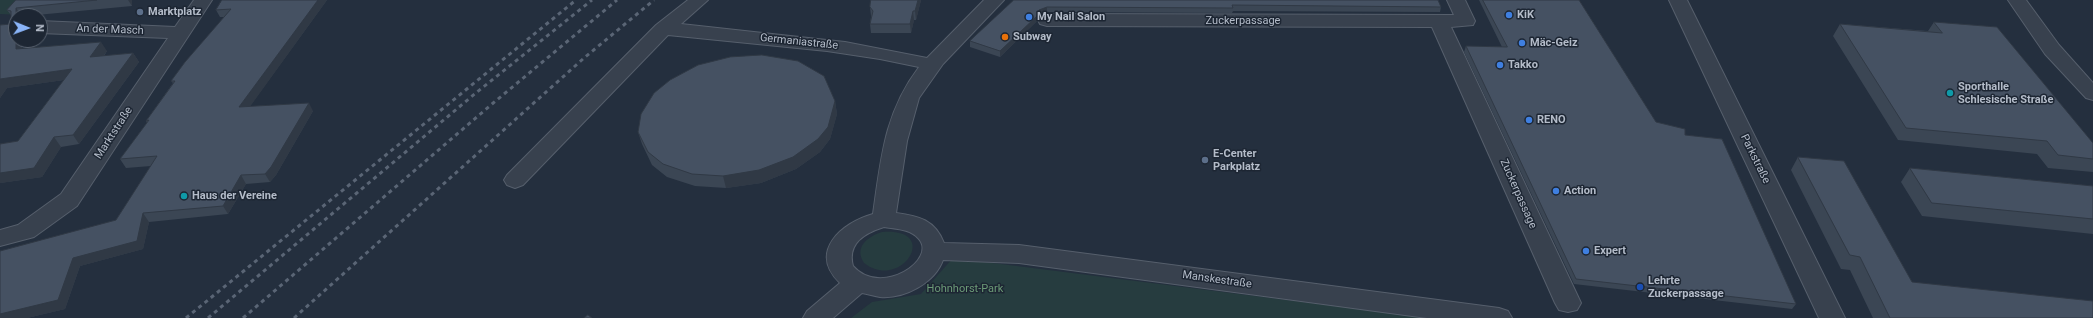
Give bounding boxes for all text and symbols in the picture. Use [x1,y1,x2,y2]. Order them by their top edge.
place label: Marktplatz [148,5,201,19]
marker: Marktplatz [135,7,145,17]
north arrow [8,8,48,48]
place label: KiK [1517,8,1534,22]
place label: My Nail Salon [1037,10,1105,24]
marker: KiK [1504,10,1514,20]
marker: My Nail Salon [1024,12,1034,22]
street label: Zuckerpassage [1206,14,1280,28]
street label: An der Masch [76,22,144,38]
text: N [33,24,46,32]
place label: Subway [1013,30,1052,44]
street label: Germaniastraße [759,31,839,53]
marker: Subway [1000,32,1010,42]
place label: Mäc-Geiz [1530,36,1578,50]
marker: Mäc-Geiz [1517,38,1527,48]
place label: Takko [1508,58,1538,72]
marker: Takko [1495,60,1505,70]
place label: Sporthalle Schlesische Straße [1958,80,2053,106]
marker: Sporthalle Schlesische Straße [1945,88,1955,98]
street label: Marktstraße [92,104,136,162]
place label: RENO [1537,113,1566,127]
marker: RENO [1524,115,1534,125]
street label: Parkstraße [1737,132,1773,186]
place label: E-Center Parkplatz [1213,147,1260,173]
marker: E-Center Parkplatz [1200,155,1210,165]
street label: Zuckerpassage [1497,157,1539,231]
place label: Action [1564,184,1596,198]
marker: Action [1551,186,1561,196]
place label: Haus der Vereine [192,189,277,203]
marker: Haus der Vereine [179,191,189,201]
place label: Expert [1594,244,1626,258]
marker: Expert [1581,246,1591,256]
street label: Manskestraße [1182,269,1252,291]
place label: Lehrte Zuckerpassage [1648,274,1724,300]
park label: Hohnhorst-Park [927,282,1003,296]
marker: Lehrte Zuckerpassage [1635,282,1645,292]

